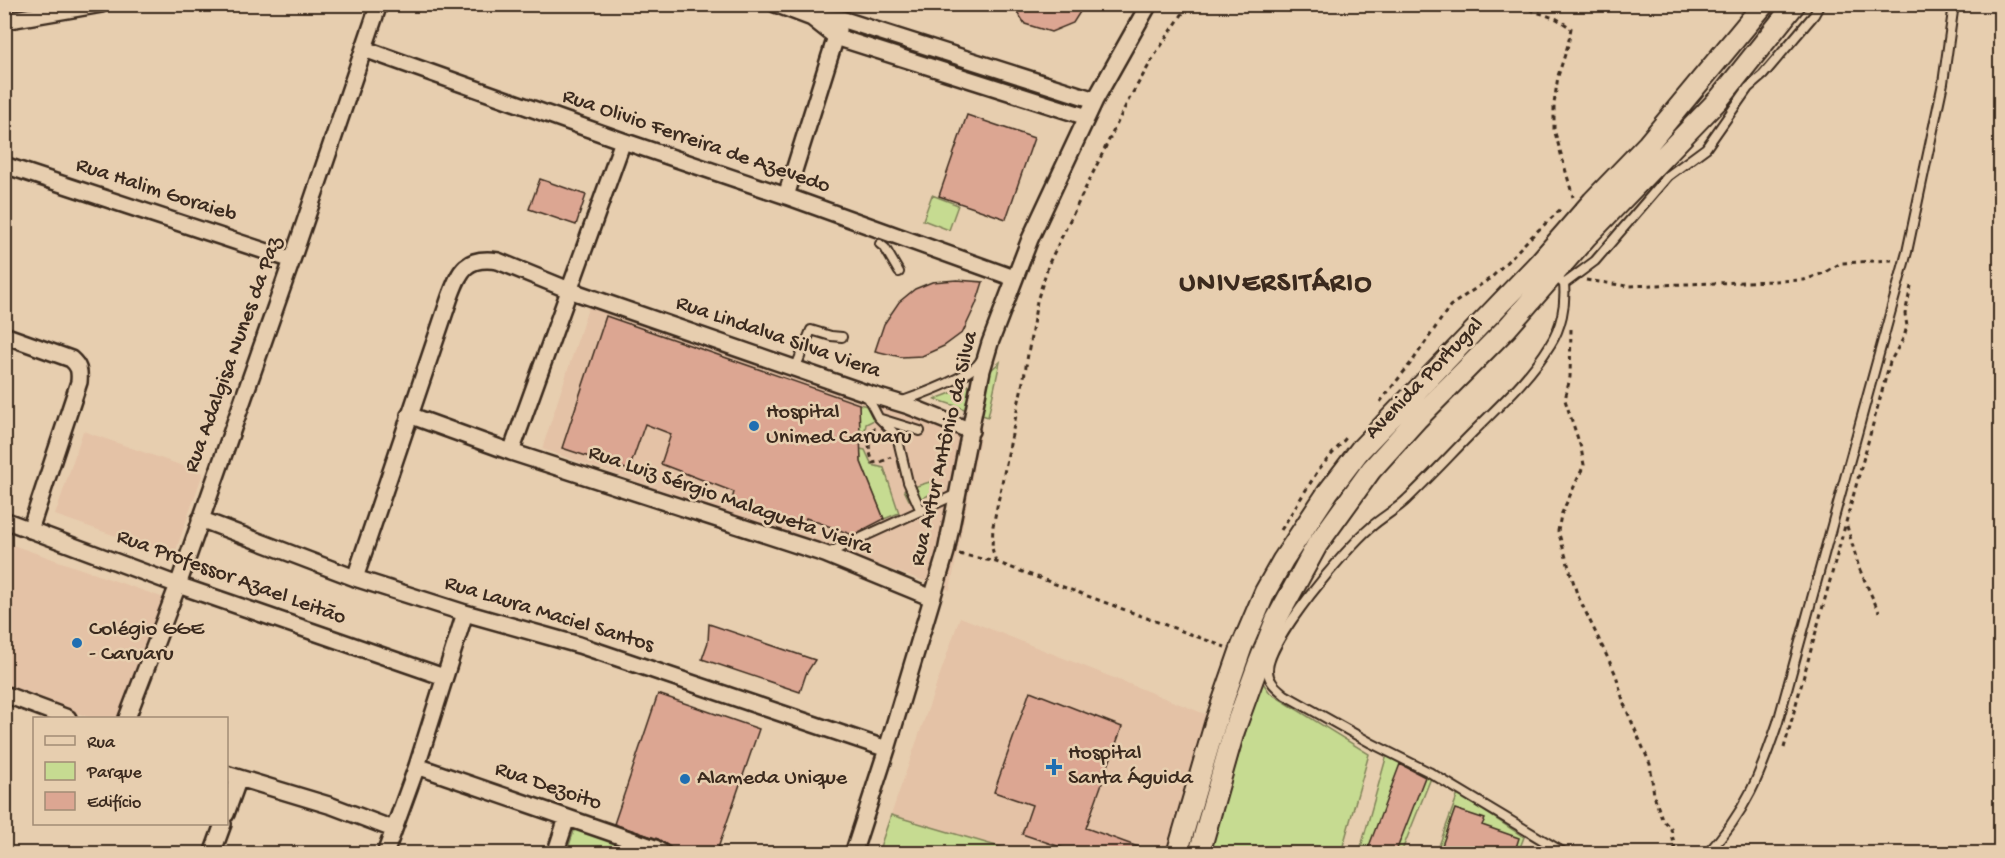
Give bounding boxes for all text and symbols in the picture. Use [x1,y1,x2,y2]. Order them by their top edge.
street label: Rua Olivio Ferreira de Azevedo [559,84,833,200]
street label: Rua Halim Goraieb [72,153,240,229]
street label: Rua Adalgisa Nunes da Paz [179,232,289,477]
district label: UNIVERSITÁRIO [1179,267,1373,301]
street label: Rua Lindalva Silva Viera [672,291,885,386]
street label: Avenida Portugal [1360,312,1490,446]
street label: Rua Artur Antônio da Silva [905,328,985,569]
place label: Hospital Unimed Caruaru [766,400,912,451]
marker: Hospital Unimed Caruaru [747,419,761,433]
street label: Rua Luiz Sérgio Malagueta Vieira [584,440,876,562]
street label: Rua Professor Azael Leitão [113,524,349,632]
street label: Rua Laura Maciel Santos [441,571,658,660]
place label: Colégio GGE - Caruaru [89,617,205,668]
marker: Colégio GGE - Caruaru [70,636,84,650]
legend [33,717,228,825]
text: Rua [87,733,116,754]
place label: Hospital Santa Águida [1068,741,1194,792]
street label: Rua Dezoito [491,757,605,817]
marker: Hospital Santa Águida [1045,758,1063,776]
text: Parque [86,763,143,784]
place label: Alameda Unique [697,766,848,792]
marker: Alameda Unique [678,772,692,786]
text: Edifício [87,793,141,814]

